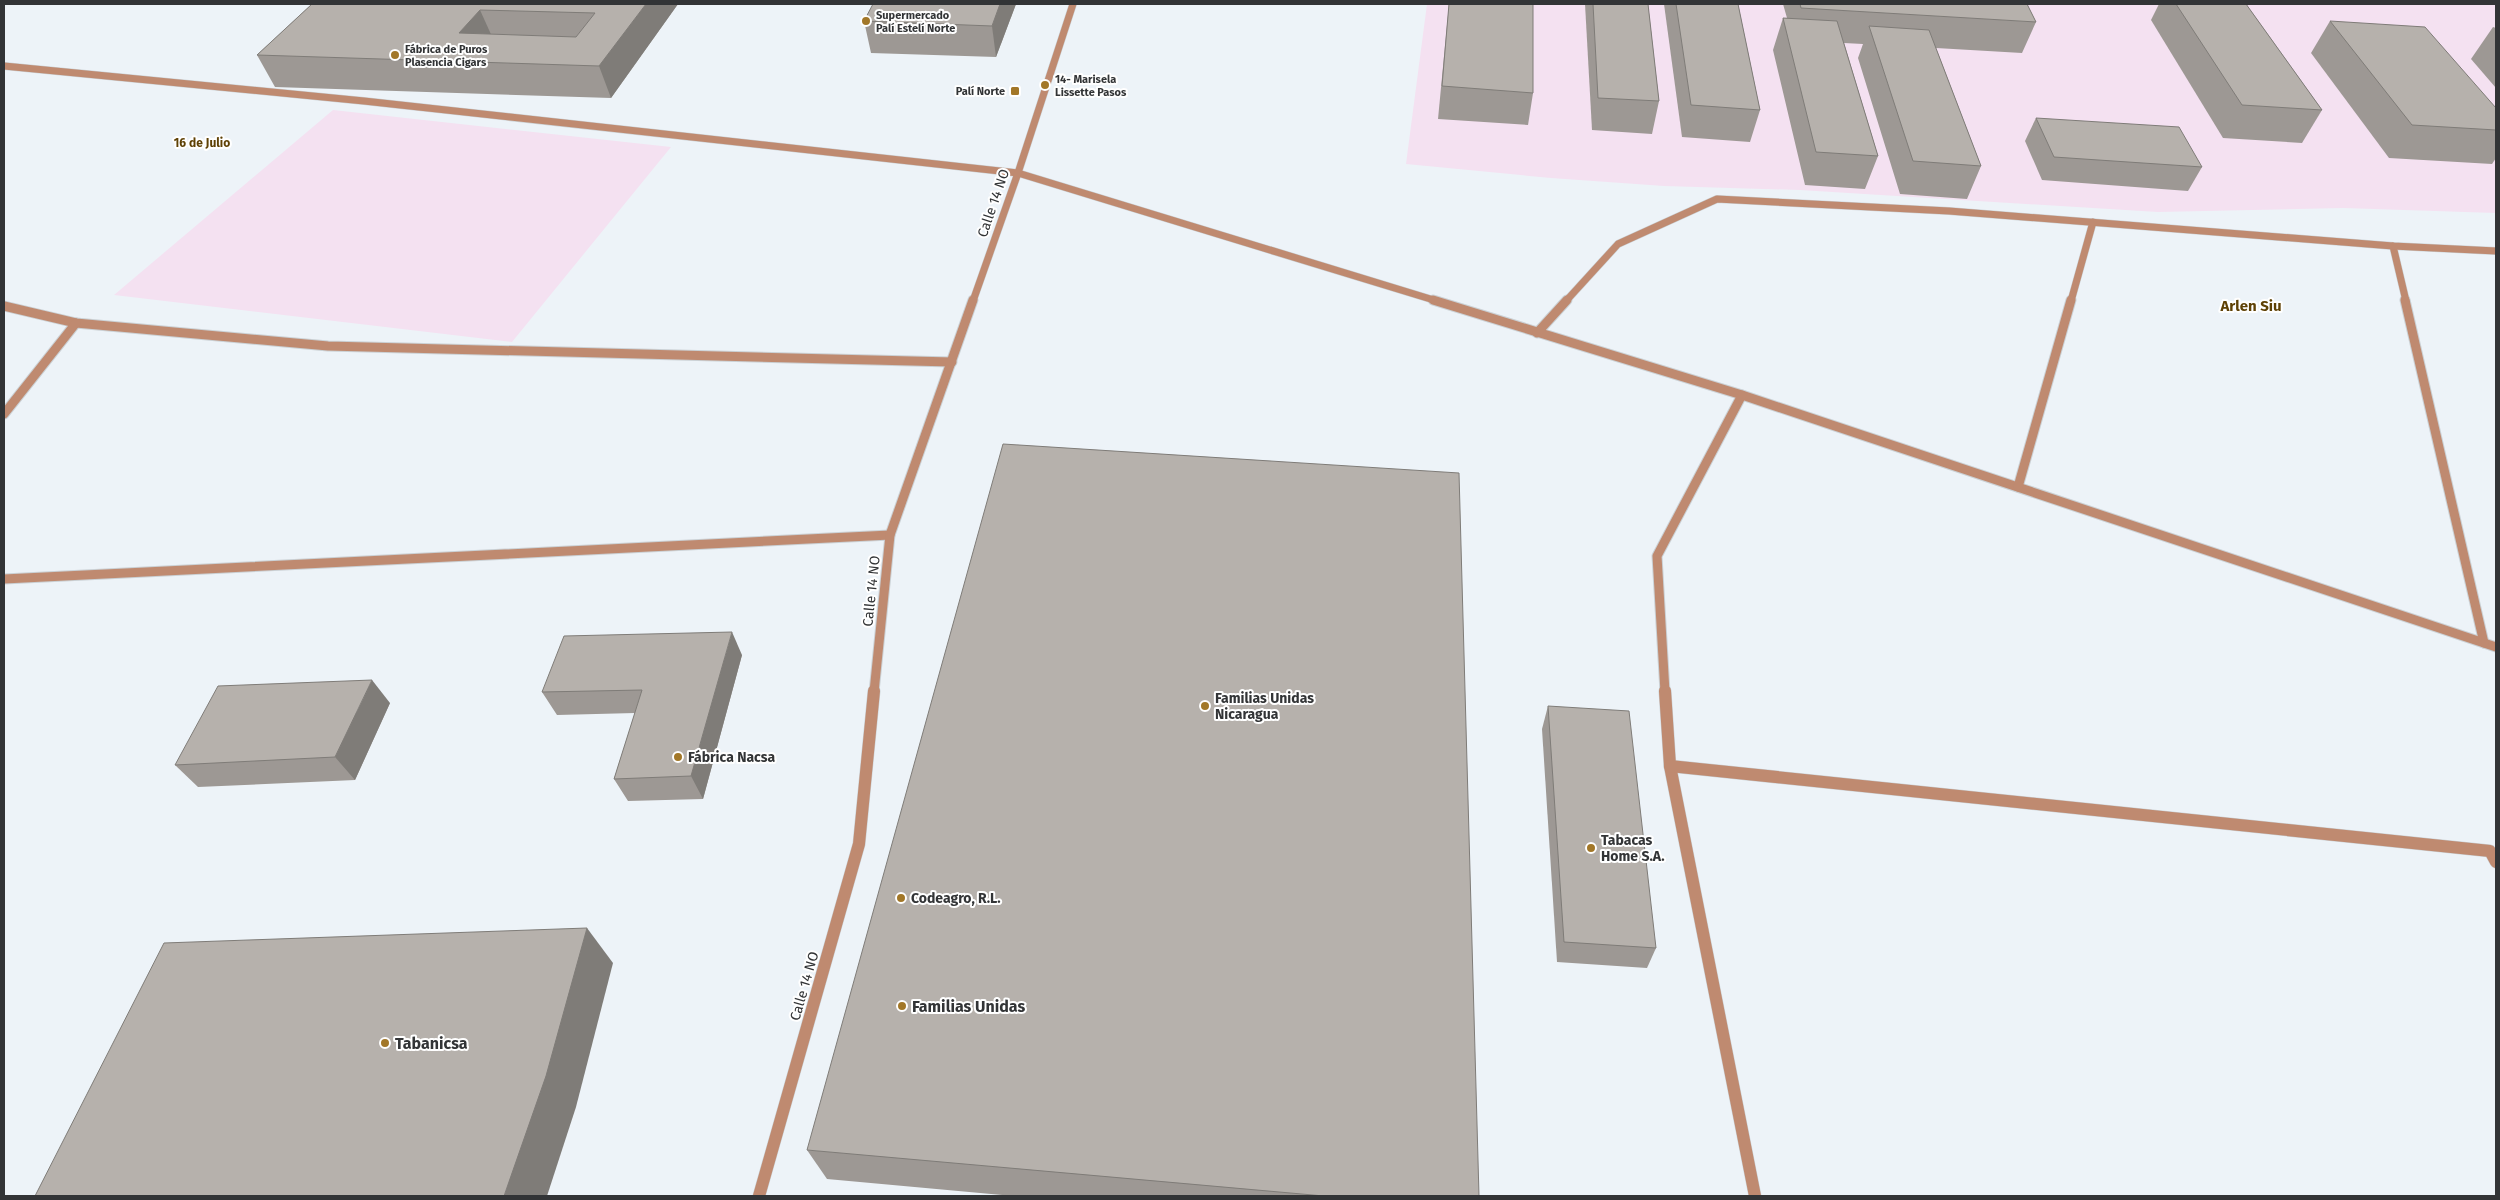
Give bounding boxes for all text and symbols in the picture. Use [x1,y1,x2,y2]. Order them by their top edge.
place label: Supermercado Palí Estelí Norte [876,9,955,35]
marker: Supermercado Palí Estelí Norte [860,15,872,27]
place label: Fábrica de Puros Plasencia Cigars [405,43,488,69]
marker: Fábrica de Puros Plasencia Cigars [389,49,401,61]
place label: 14- Marisela Lissette Pasos [1055,73,1127,99]
marker: 14- Marisela Lissette Pasos [1039,79,1051,91]
place label: Palí Norte [956,85,1005,98]
marker: Palí Norte [1009,85,1021,97]
district label: 16 de Julio [174,136,230,150]
street label: Calle 14 NO [974,167,1013,240]
district label: Arlen Siu [2219,297,2282,315]
street label: Calle 14 NO [859,555,884,627]
place label: Familias Unidas Nicaragua [1215,690,1314,723]
marker: Familias Unidas Nicaragua [1199,700,1211,712]
place label: Fábrica Nacsa [688,749,775,766]
marker: Fábrica Nacsa [672,751,684,763]
place label: Tabacas Home S.A. [1601,832,1665,865]
marker: Tabacas Home S.A. [1585,842,1597,854]
place label: Codeagro, R.L. [911,890,1001,907]
marker: Codeagro, R.L. [895,892,907,904]
street label: Calle 14 NO [787,950,822,1023]
place label: Familias Unidas [912,997,1025,1016]
marker: Familias Unidas [896,1000,908,1012]
place label: Tabanicsa [395,1034,468,1053]
marker: Tabanicsa [379,1037,391,1049]

